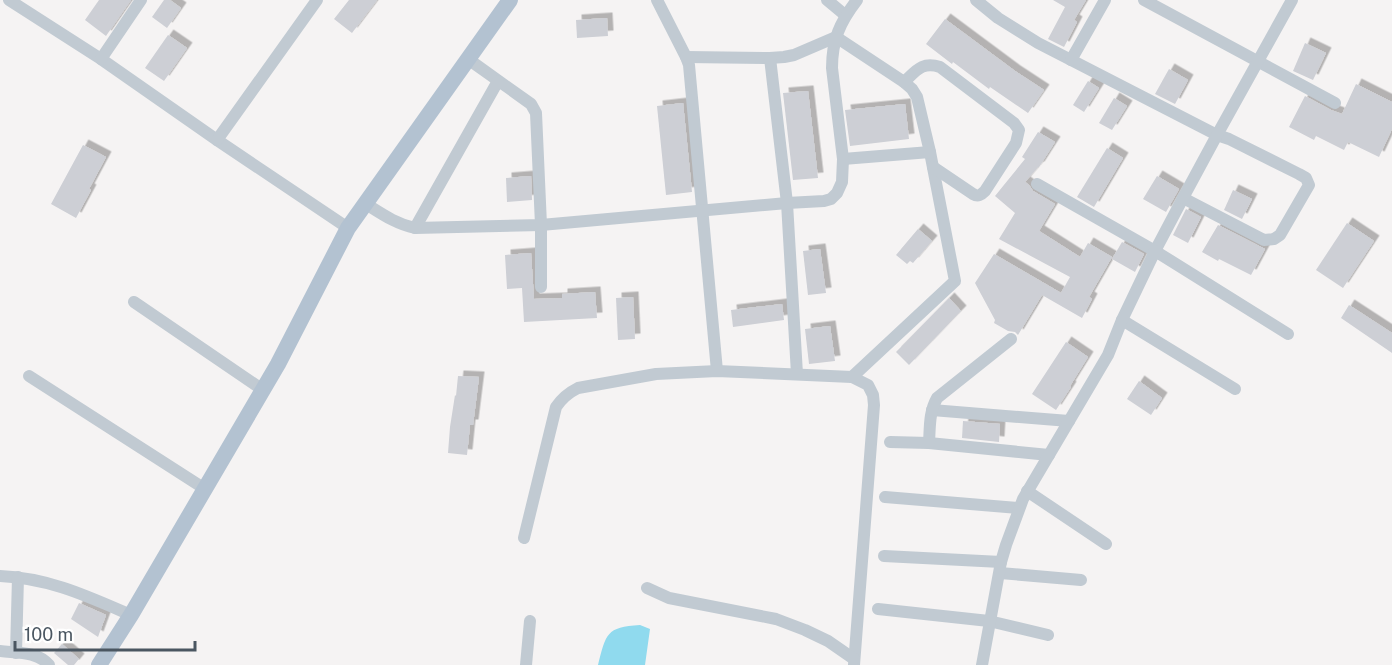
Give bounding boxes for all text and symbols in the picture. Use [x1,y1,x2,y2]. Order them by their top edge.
scale bar [15,614,195,652]
text: 100 m [24,624,73,645]

